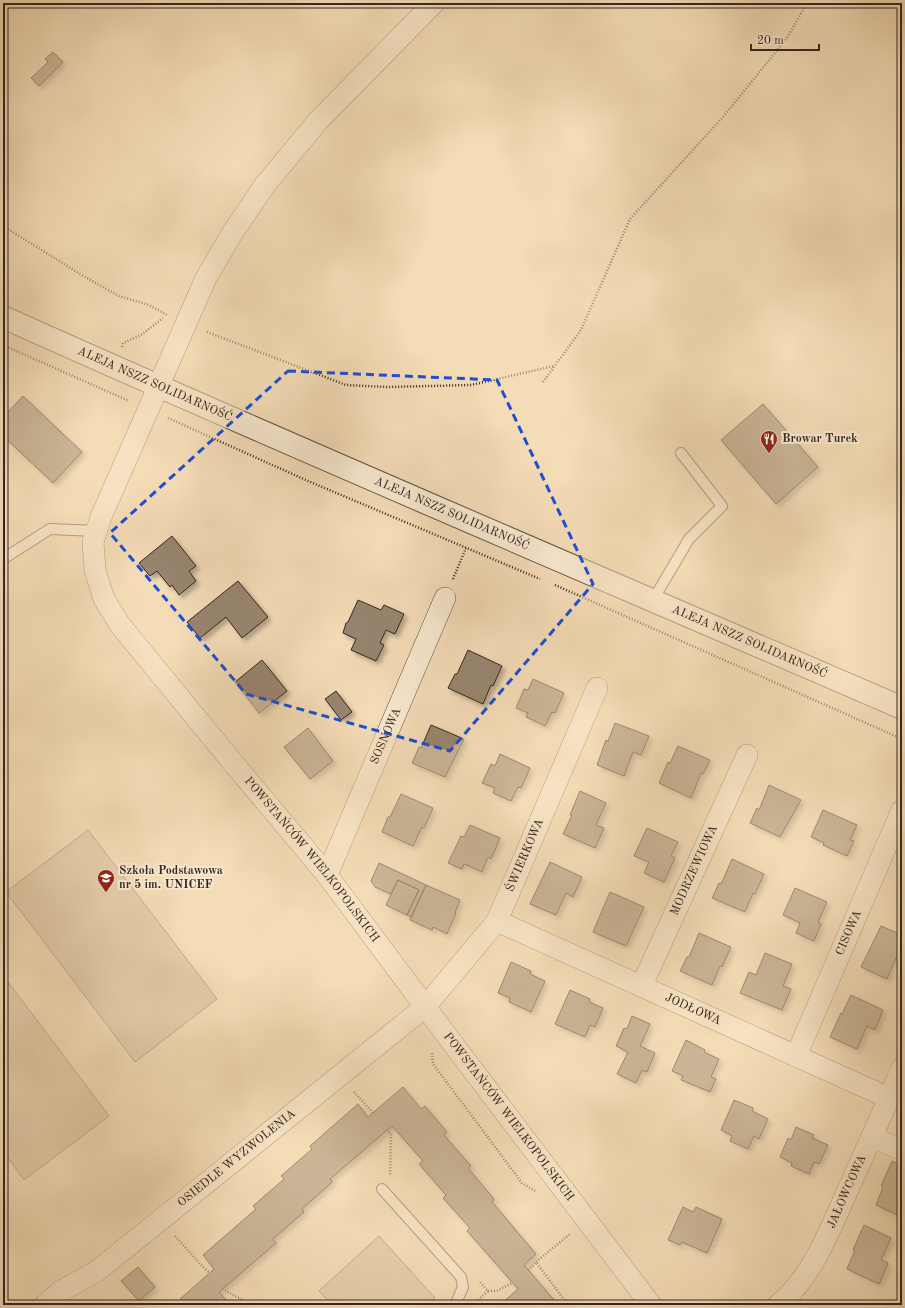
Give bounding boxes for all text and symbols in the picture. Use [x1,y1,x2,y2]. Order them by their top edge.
scale bar [751,26,819,52]
text: 20 m [757,35,784,47]
street label: ALEJA NSZZ SOLIDARNOŚĆ [76,345,235,424]
restaurant icon: Browar Turek [759,429,779,454]
place label: Browar Turek [782,433,858,445]
street label: ALEJA NSZZ SOLIDARNOŚĆ [372,475,533,553]
street label: ALEJA NSZZ SOLIDARNOŚĆ [670,603,830,681]
street label: SOSNOWA [369,706,404,766]
street label: POWSTAŃCÓW WIELKOPOLSKICH [242,775,381,945]
street label: ŚWIERKOWA [501,817,546,894]
street label: MODRZEWIOWA [669,823,720,917]
place label: Szkoła Podstawowa nr 5 im. UNICEF [119,865,223,891]
school or university icon: Szkoła Podstawowa nr 5 im. UNICEF [96,868,116,893]
street label: CISOWA [834,909,864,957]
street label: JODŁOWA [663,992,723,1027]
street label: POWSTAŃCÓW WIELKOPOLSKICH [441,1030,576,1203]
street label: OSIEDLE WYZWOLENIA [176,1108,298,1209]
street label: JAŁOWCOWA [825,1153,869,1230]

